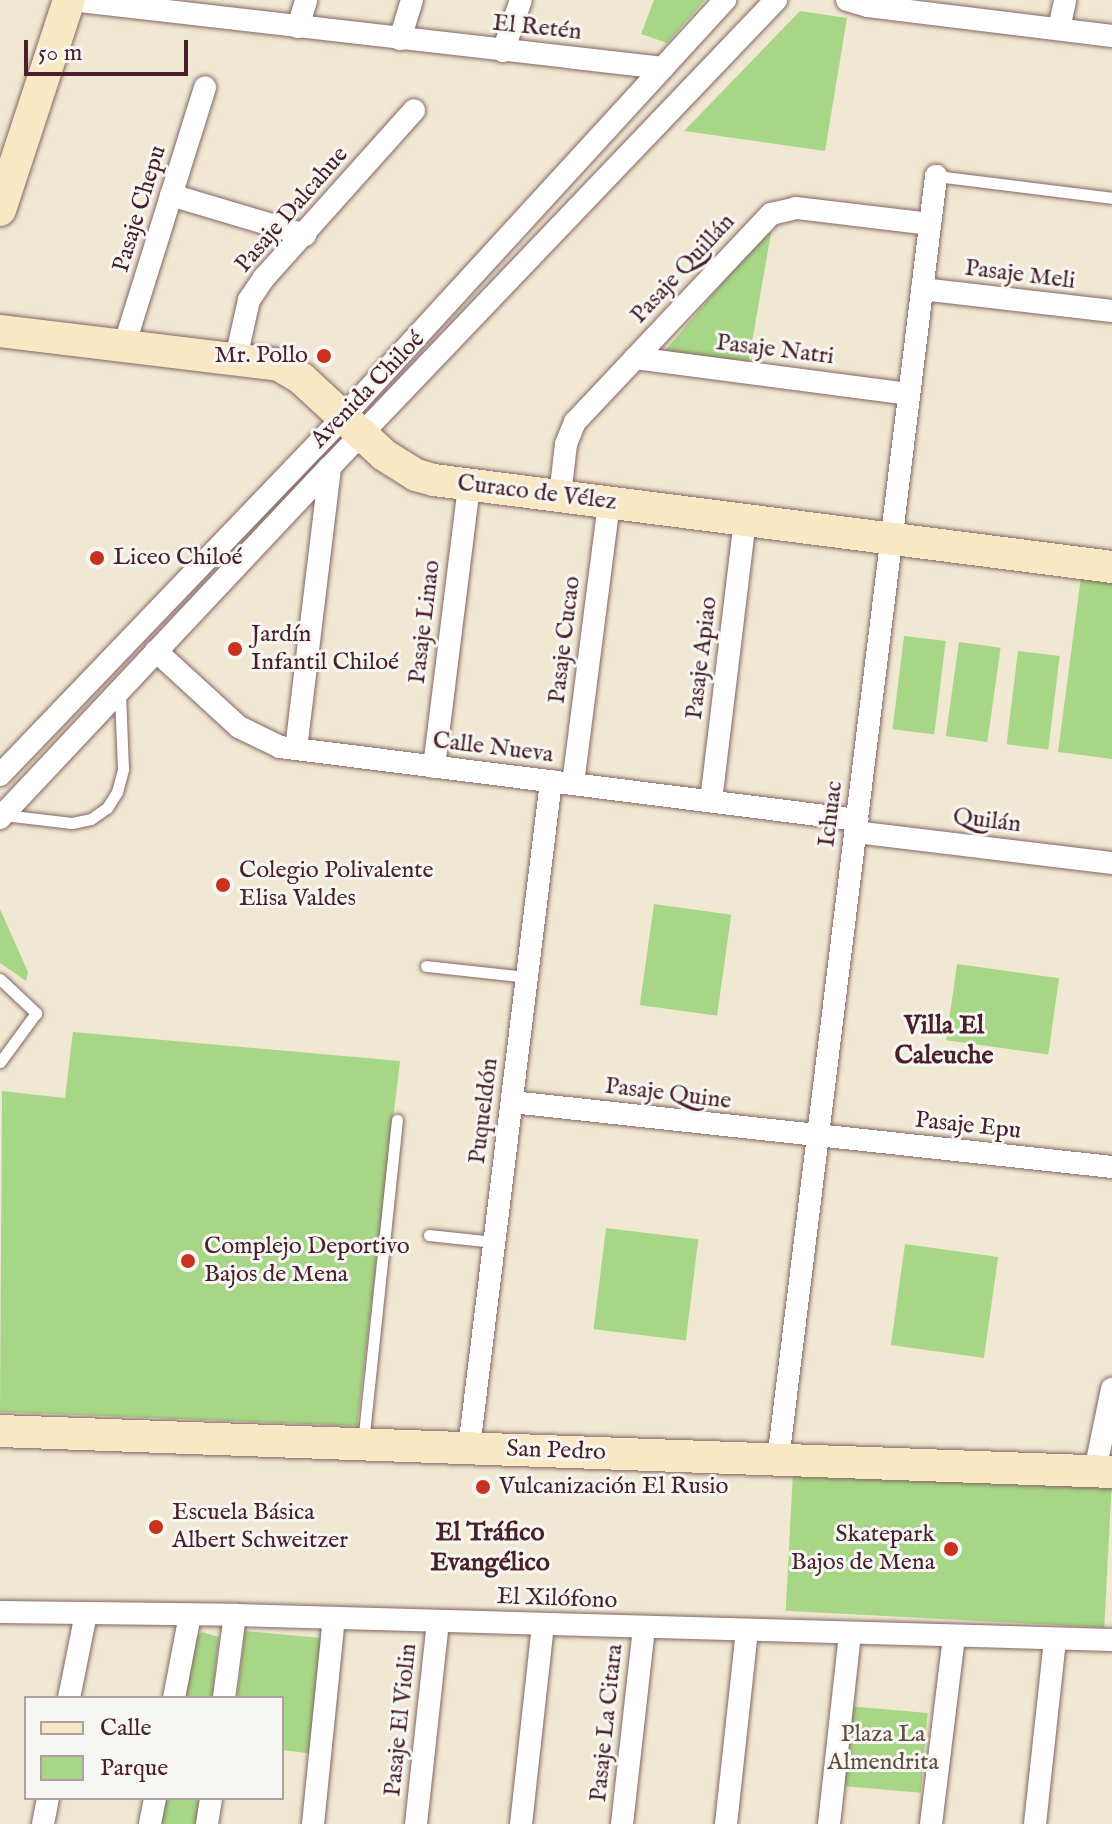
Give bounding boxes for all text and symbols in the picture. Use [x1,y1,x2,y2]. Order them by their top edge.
street label: El Retén [491,9,583,47]
scale bar [28,24,192,74]
text: 50 m [38,38,82,69]
street label: Pasaje Dalcahue [229,141,355,279]
street label: Pasaje Chepu [107,142,173,276]
street label: Pasaje Quillán [625,208,741,330]
street label: Pasaje Meli [963,254,1077,296]
street label: Avenida Chiloé [305,326,431,454]
street label: Pasaje Natri [714,328,836,372]
place label: Mr. Pollo [214,342,308,370]
marker: Mr. Pollo [315,347,333,365]
street label: Curaco de Vélez [456,469,618,517]
place label: Liceo Chiloé [113,544,243,572]
marker: Liceo Chiloé [88,549,106,567]
street label: Pasaje Linao [403,558,447,686]
street label: Pasaje Cucao [543,575,587,705]
street label: Pasaje Apiao [680,595,724,721]
place label: Jardín Infantil Chiloé [251,621,399,677]
marker: Jardín Infantil Chiloé [226,640,244,658]
street label: Calle Nueva [431,726,555,770]
street label: Ichuac [813,779,849,849]
street label: Quilán [951,803,1023,839]
place label: Colegio Polivalente Elisa Valdes [239,857,433,913]
marker: Colegio Polivalente Elisa Valdes [214,876,232,894]
district label: Villa El Caleuche [894,1010,994,1072]
street label: Puqueldón [463,1056,505,1166]
street label: Pasaje Quine [603,1072,733,1116]
street label: Pasaje Epu [913,1106,1023,1146]
place label: Complejo Deportivo Bajos de Mena [204,1233,410,1289]
marker: Complejo Deportivo Bajos de Mena [179,1252,197,1270]
street label: San Pedro [506,1435,606,1467]
place label: Vulcanización El Rusio [499,1473,729,1501]
marker: Vulcanización El Rusio [474,1478,492,1496]
place label: Escuela Básica Albert Schweitzer [172,1499,348,1555]
district label: El Tráfico Evangélico [430,1517,550,1578]
marker: Escuela Básica Albert Schweitzer [147,1518,165,1536]
place label: Skatepark Bajos de Mena [791,1521,935,1577]
marker: Skatepark Bajos de Mena [942,1540,960,1558]
street label: El Xilófono [496,1583,618,1615]
street label: Pasaje El Violin [379,1642,423,1798]
street label: Pasaje La Citara [584,1643,630,1803]
legend [24,1696,284,1800]
text: Calle [100,1713,152,1744]
park label: Plaza La Almendrita [827,1721,939,1777]
text: Parque [100,1753,168,1784]

